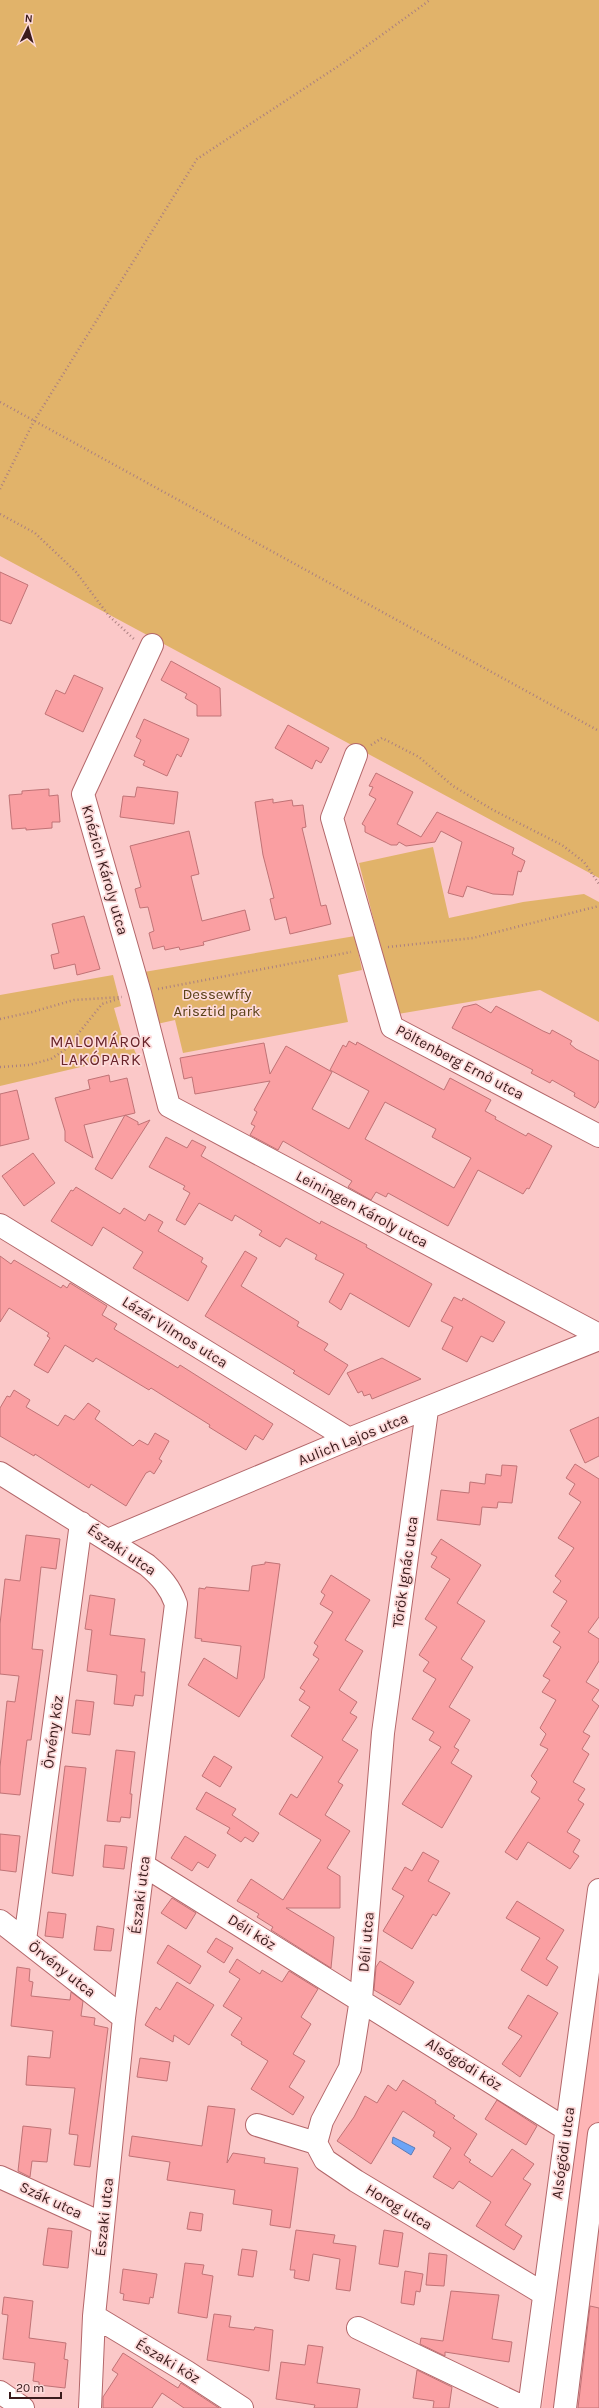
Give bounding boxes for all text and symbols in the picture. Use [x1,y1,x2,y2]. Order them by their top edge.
north arrow [8,8,48,48]
text: N [24,12,33,25]
street label: Knézich Károly utca [78,803,132,937]
park label: Dessewffy Arisztid park [174,985,260,1020]
street label: Pöltenberg Ernő utca [393,1021,527,1103]
district label: MALOMÁROK LAKÓPARK [50,1032,152,1069]
street label: Leiningen Károly utca [293,1167,431,1251]
street label: Lázár Vilmos utca [119,1292,231,1372]
street label: Aulich Lajos utca [295,1409,411,1469]
street label: Török Ignác utca [388,1515,422,1629]
street label: Északi utca [84,1520,160,1580]
street label: Örvény köz [39,1694,67,1770]
street label: Északi utca [126,1855,154,1935]
street label: Déli köz [224,1910,280,1954]
street label: Déli utca [354,1911,378,1973]
street label: Örvény utca [25,1937,99,2001]
street label: Alsógödi köz [423,2034,505,2094]
street label: Alsógödi utca [548,2106,578,2200]
street label: Északi utca [91,2177,117,2257]
street label: Szák utca [17,2178,85,2222]
street label: Horog utca [362,2180,436,2234]
street label: Északi köz [133,2335,203,2387]
scale bar [10,2374,61,2400]
text: 20 m [16,2381,44,2395]

